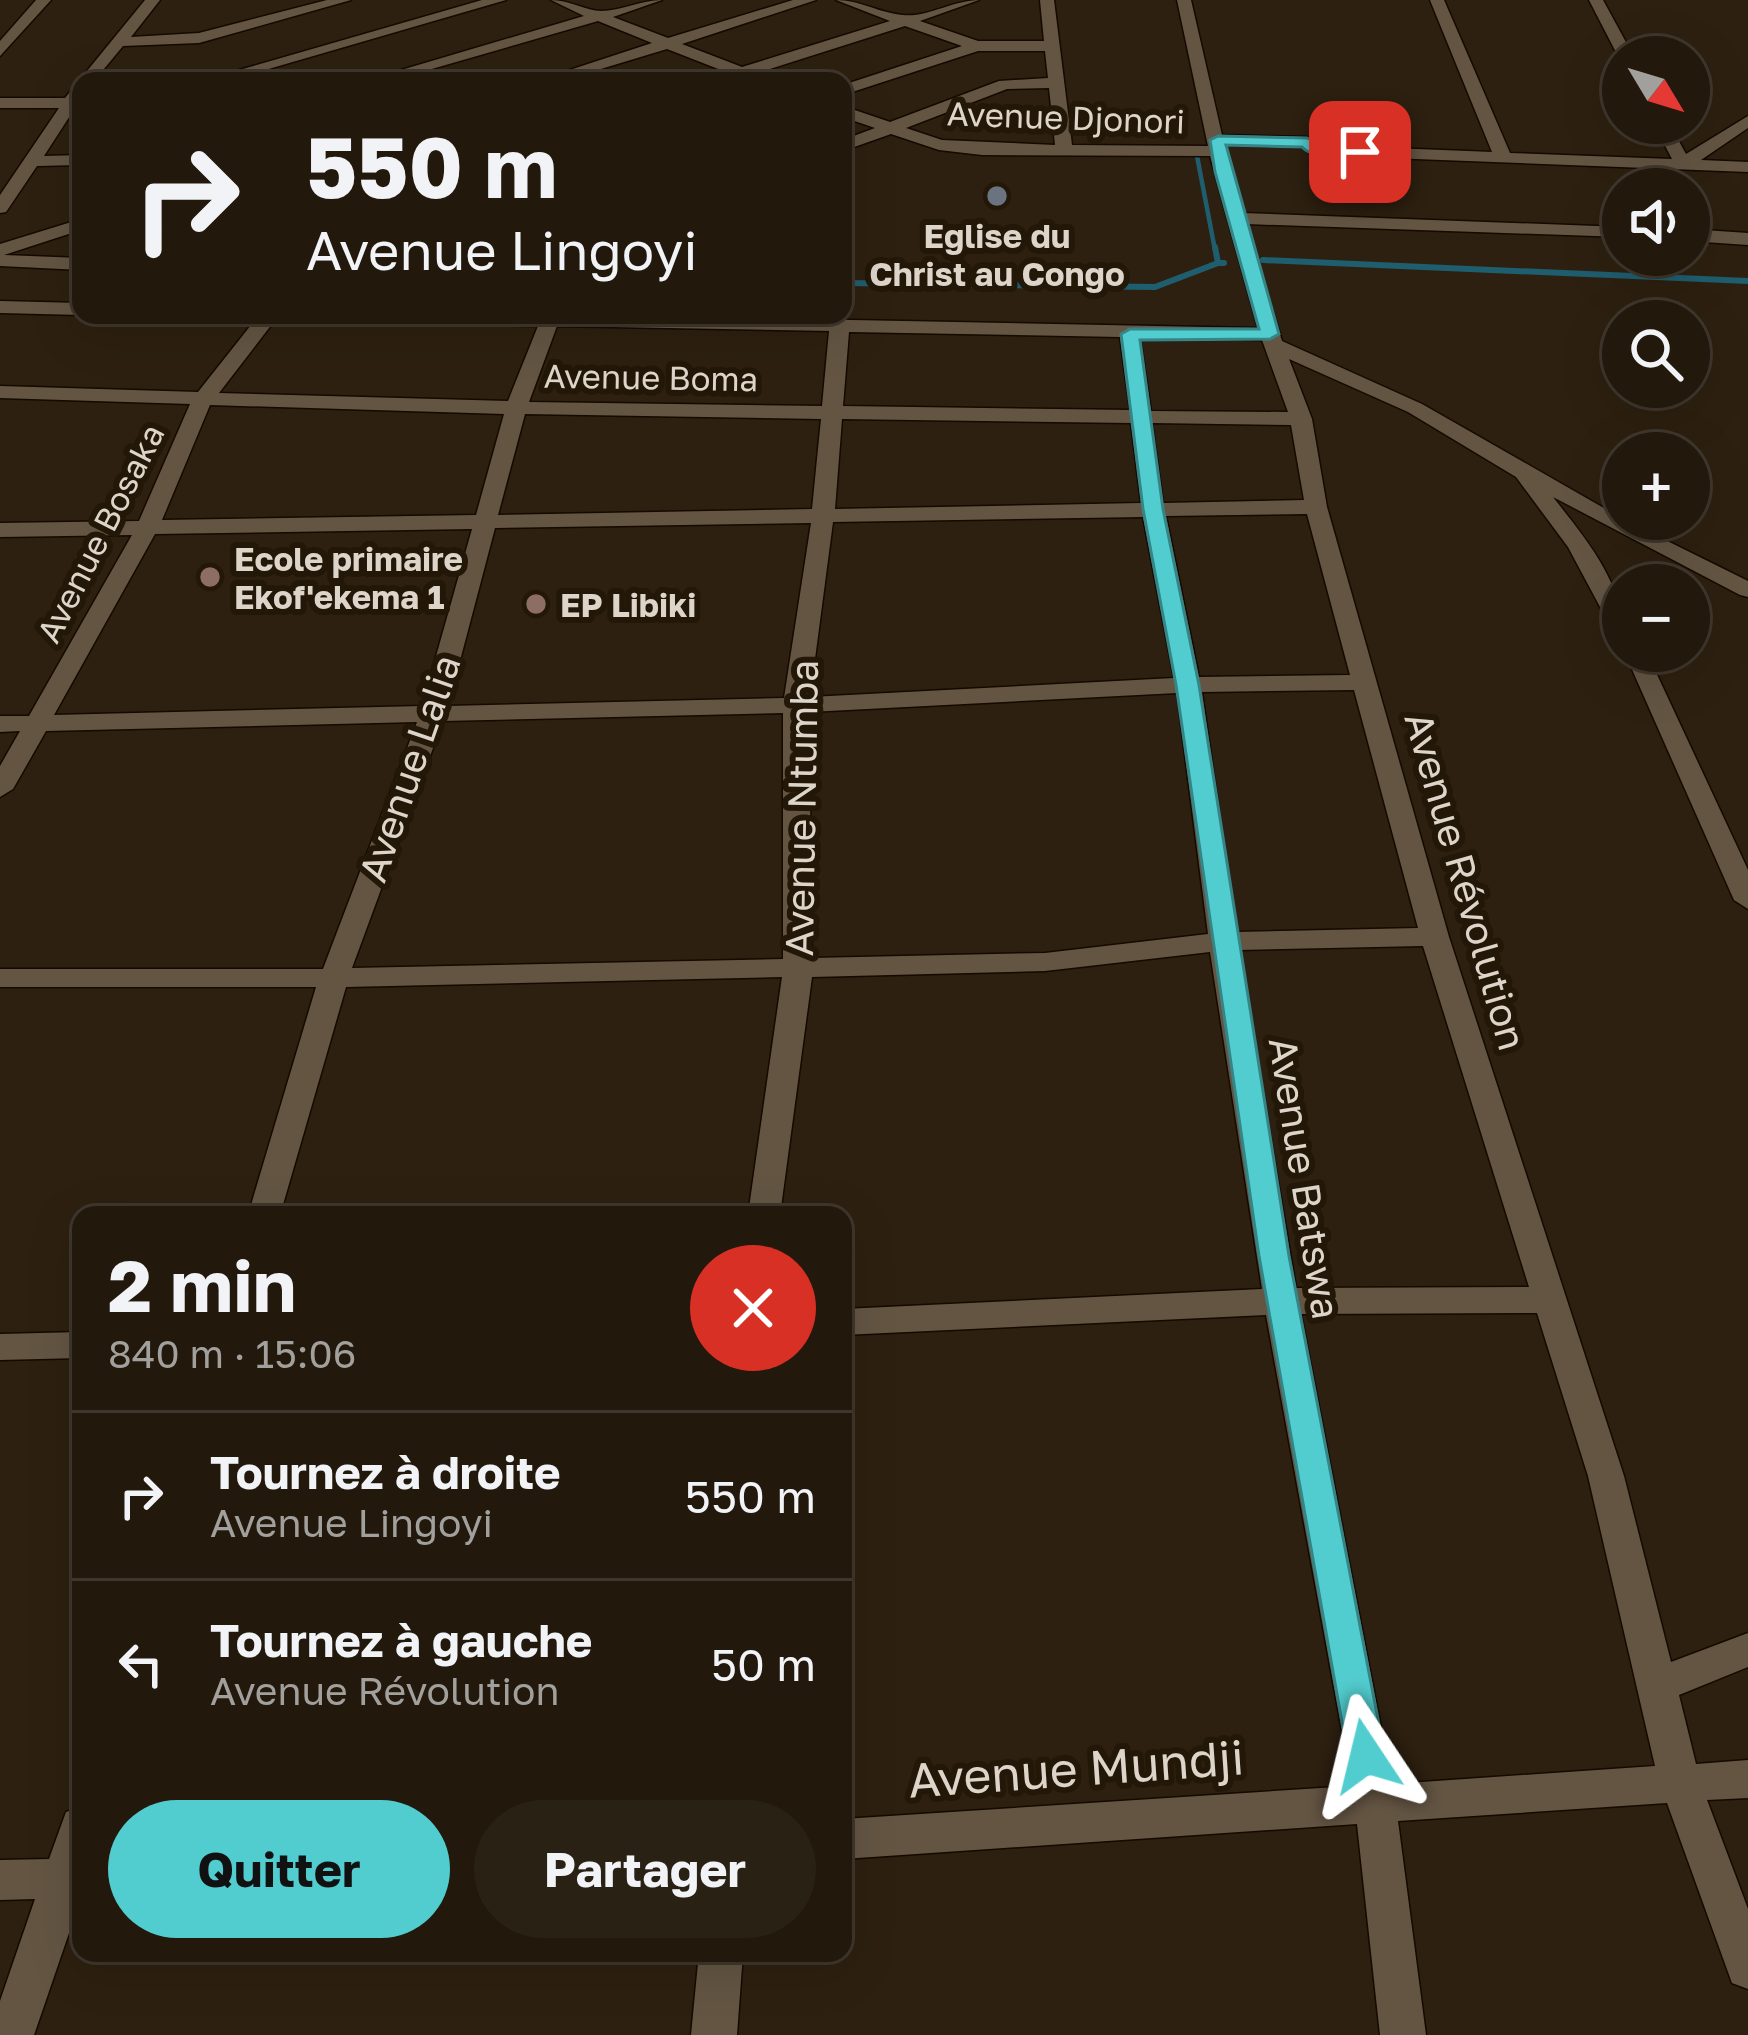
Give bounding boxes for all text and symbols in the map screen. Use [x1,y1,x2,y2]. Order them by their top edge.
north arrow [1602,36,1710,144]
map controls [1602,36,1710,672]
street label: Avenue Djonori [946,93,1186,141]
pin [1309,101,1411,203]
text: 550 m [306,116,558,216]
icon: arrive [1327,119,1393,185]
icon: right [108,120,264,276]
button: sound [1602,168,1710,276]
marker: Eglise du Christ au Congo [984,183,1010,209]
place label: Eglise du Christ au Congo [869,216,1125,293]
text: Avenue Lingoyi [306,217,698,282]
button: search [1602,300,1710,408]
street label: Avenue Boma [543,356,759,398]
street label: Avenue Bosaka [28,417,172,649]
button: + [1602,432,1710,540]
place label: Ecole primaire Ekof'ekema 1 [234,539,463,616]
marker: Ecole primaire Ekof'ekema 1 [197,564,223,590]
button: − [1602,564,1710,672]
place label: EP Libiki [560,585,696,624]
marker: EP Libiki [523,591,549,617]
street label: Avenue Lalia [348,648,470,888]
street label: Avenue Ntumba [775,659,827,957]
street label: Avenue Révolution [1395,707,1537,1055]
street label: Avenue Batswa [1260,1034,1350,1322]
text: 2 min [108,1241,296,1328]
button: close [690,1245,816,1371]
text: 840 m · 15:06 [108,1330,356,1377]
text: Tournez à droite [210,1445,561,1499]
icon: right [108,1463,174,1529]
text: 550 m [685,1469,816,1523]
text: Avenue Lingoyi [210,1499,493,1546]
text: Tournez à gauche [210,1613,592,1667]
icon: left [108,1631,174,1697]
text: 50 m [711,1637,816,1691]
text: Avenue Révolution [210,1667,559,1714]
position arrow [1303,1693,1429,1819]
street label: Avenue Mundji [906,1727,1246,1809]
button: Quitter [108,1800,450,1938]
button: Partager [474,1800,816,1938]

